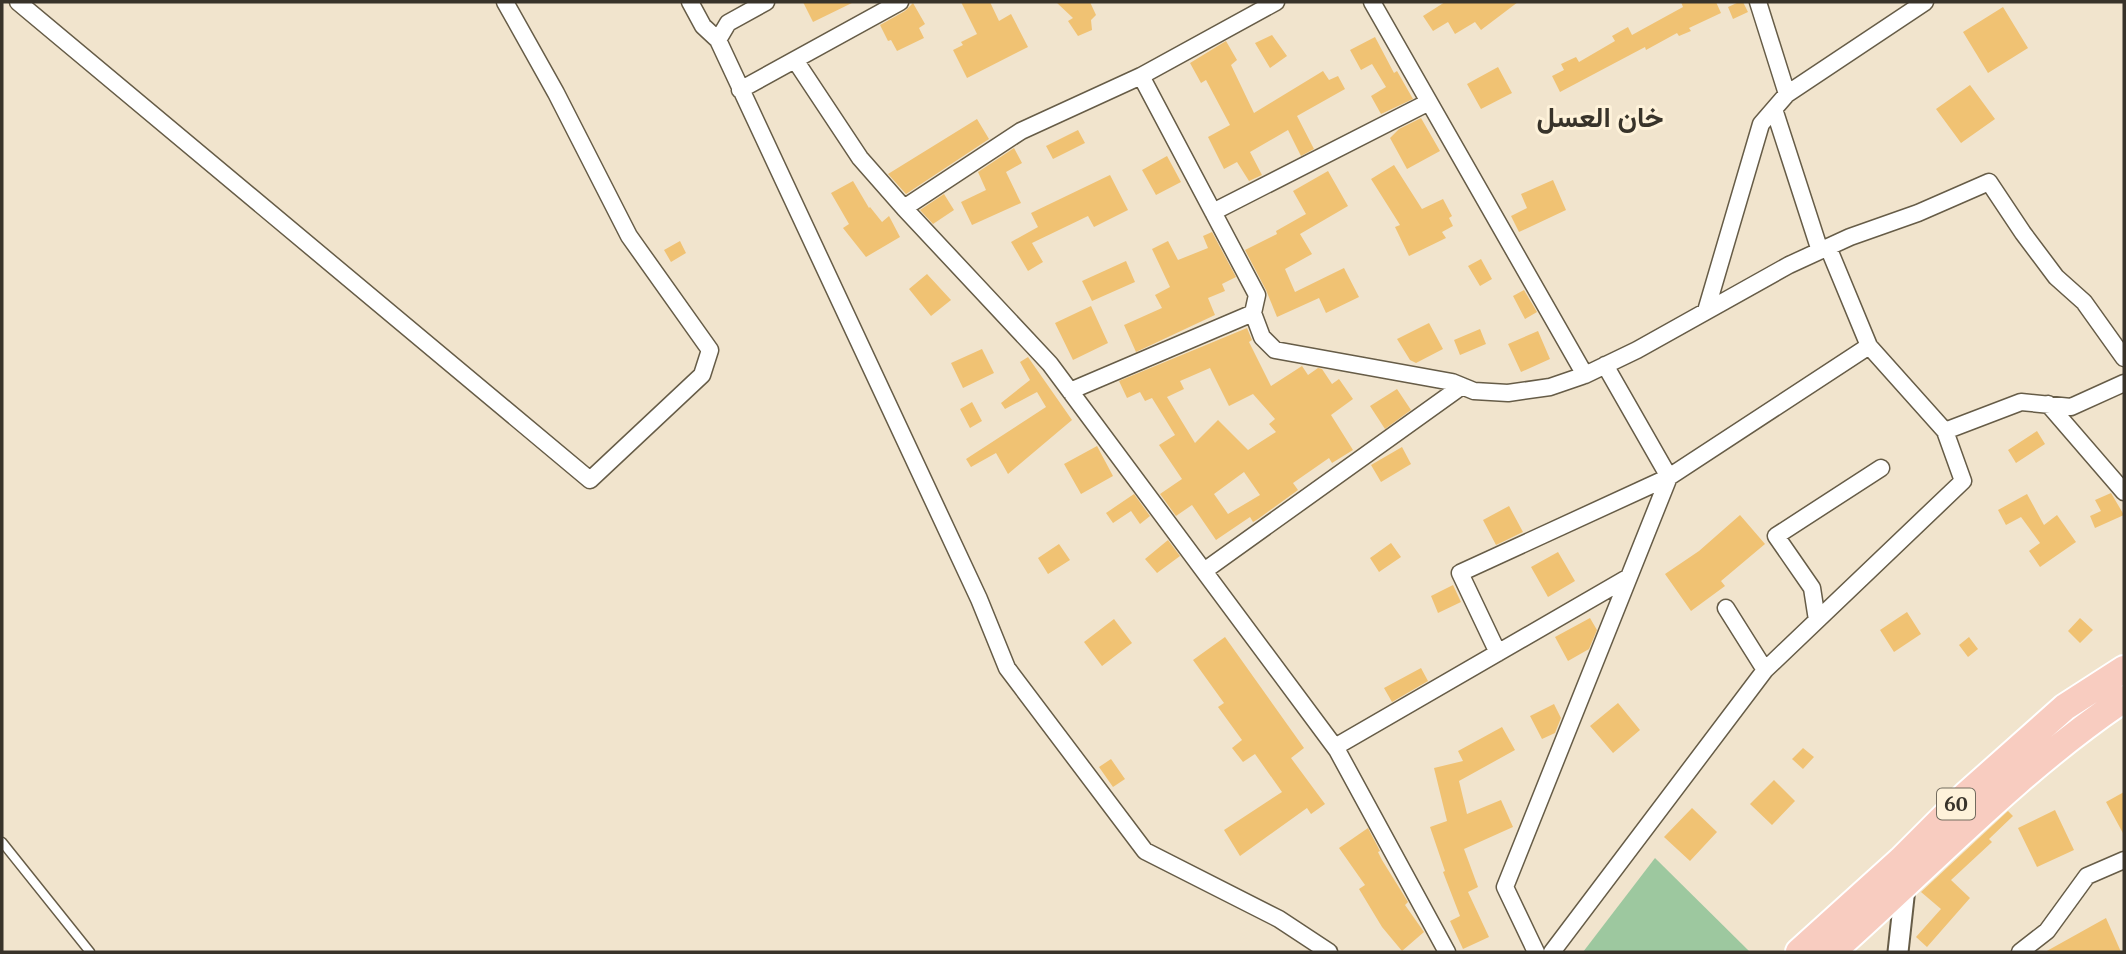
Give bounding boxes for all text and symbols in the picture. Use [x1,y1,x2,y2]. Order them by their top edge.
district label: خان العسل [1536,99,1664,135]
road number: 60 [1937,789,1975,820]

